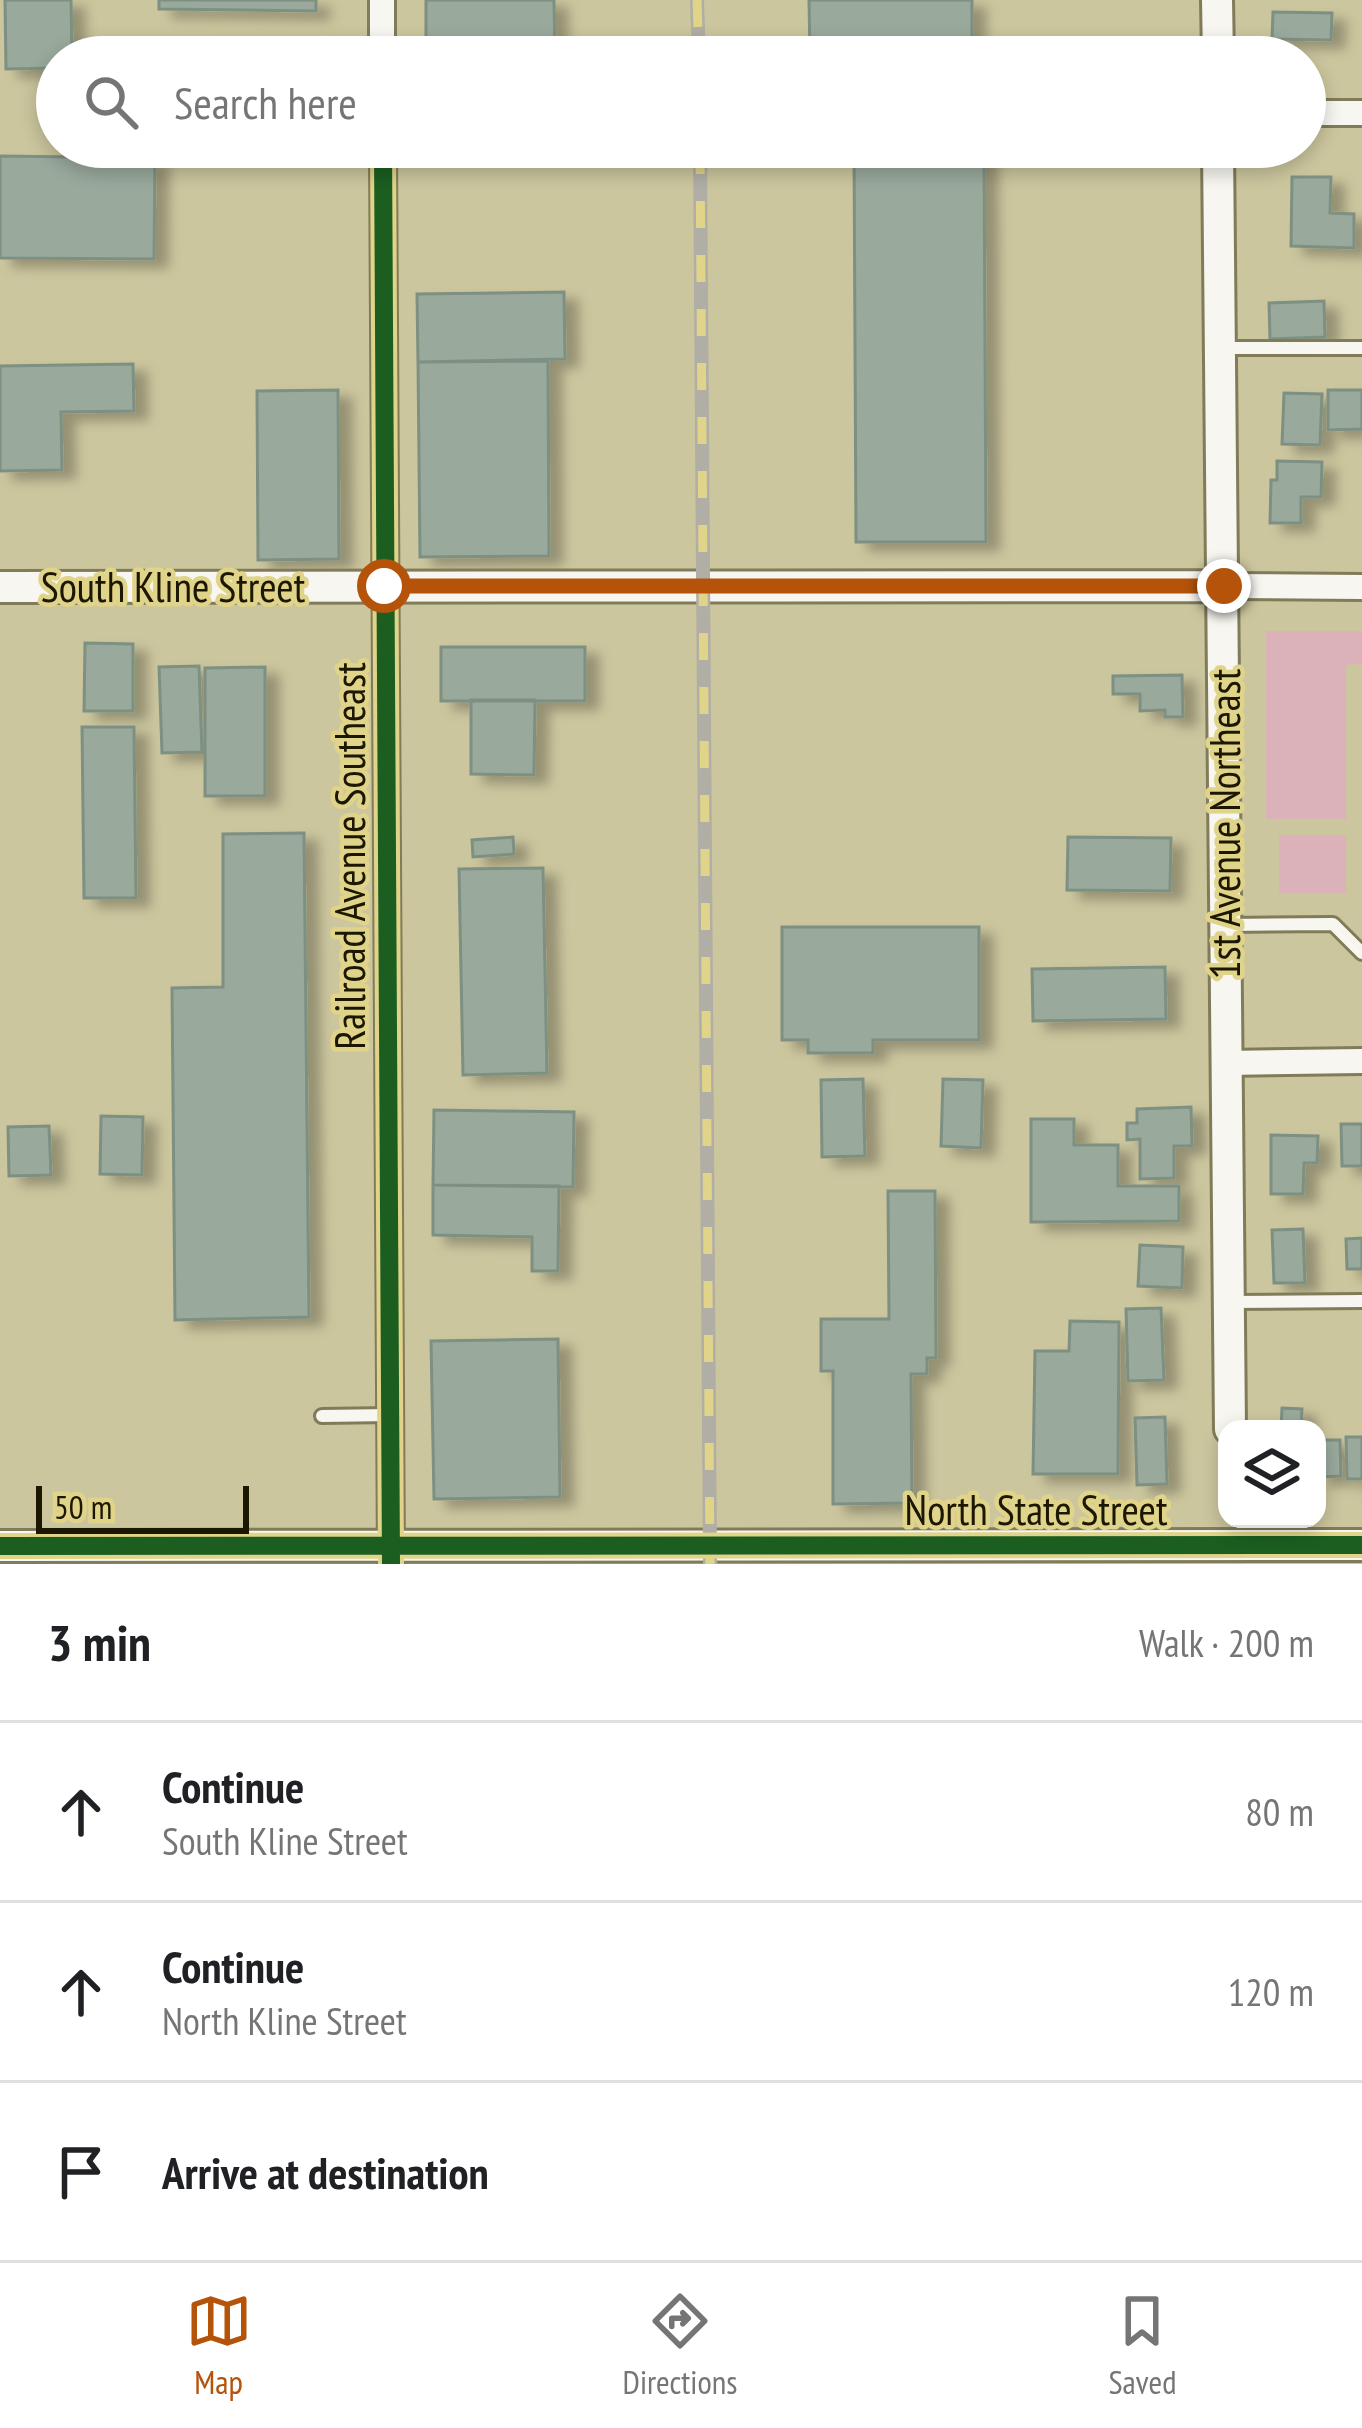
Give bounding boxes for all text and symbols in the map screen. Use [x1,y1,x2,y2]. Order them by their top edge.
search box [36,36,1326,168]
icon: search [78,69,144,135]
text: Search here [174,73,357,131]
street label: South Kline Street [41,559,306,614]
route start [357,559,411,613]
route end [1197,559,1251,613]
street label: Railroad Avenue Southeast [322,662,377,1050]
street label: 1st Avenue Northeast [1197,668,1252,979]
map controls [1218,1420,1326,1528]
button: layers [1218,1420,1326,1528]
scale bar [36,1480,249,1533]
street label: North State Street [905,1482,1168,1537]
text: 50 m [54,1485,112,1528]
text: 3 min [48,1609,151,1675]
text: Walk · 200 m [1139,1617,1314,1668]
text: Continue [162,1757,304,1815]
icon: ahead [48,1779,114,1845]
text: 80 m [1245,1786,1314,1837]
text: South Kline Street [162,1815,408,1866]
text: Continue [162,1937,304,1995]
icon: ahead [48,1959,114,2025]
text: 120 m [1228,1966,1314,2017]
text: North Kline Street [162,1995,407,2046]
icon: arrive [48,2139,114,2205]
text: Arrive at destination [162,2143,489,2201]
tab: Map [186,2288,252,2403]
tab: Directions [623,2288,737,2403]
tab: Saved [1108,2288,1176,2403]

